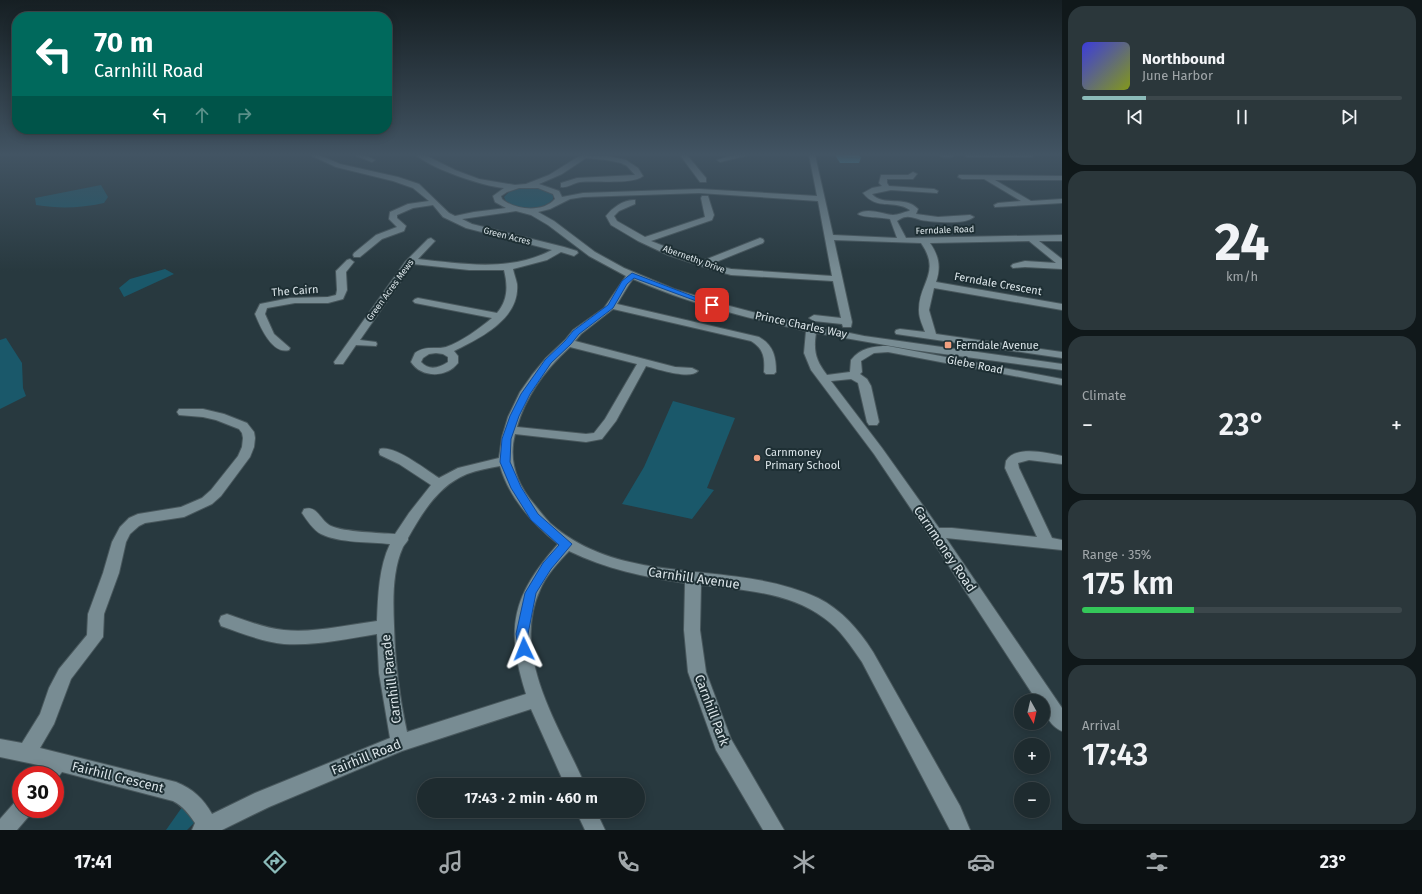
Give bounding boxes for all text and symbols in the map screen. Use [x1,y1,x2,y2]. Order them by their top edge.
text: 70 m [94,26,153,59]
icon: left [28,28,80,80]
text: Northbound [1142,50,1225,68]
text: Carnhill Road [94,60,204,82]
text: June Harbor [1142,68,1213,83]
icon: left [149,104,171,126]
icon: ahead [191,104,213,126]
icon: right [233,104,255,126]
icon: previous [1124,106,1146,128]
icon: pause [1231,106,1253,128]
icon: next [1338,106,1360,128]
text: 24 [1215,211,1269,274]
street label: Ferndale Road [916,224,974,236]
street label: Green Acres [482,225,532,247]
street label: Abernethy Drive [662,243,727,275]
street label: Green Acres Mews [364,258,416,322]
text: km/h [1226,269,1258,284]
street label: Ferndale Crescent [953,270,1043,298]
street label: The Cairn [271,283,319,299]
pin [695,288,729,322]
icon: arrive [701,294,723,316]
street label: Prince Charles Way [754,309,849,341]
place label: Ferndale Avenue [956,339,1039,352]
marker: Ferndale Avenue [943,340,953,350]
street label: Glebe Road [946,353,1004,377]
text: Climate [1082,388,1126,403]
text: 23° [1219,407,1265,443]
text: − [1082,412,1093,439]
text: + [1391,412,1402,439]
place label: Carnmoney Primary School [765,446,840,472]
marker: Carnmoney Primary School [752,453,762,463]
street label: Carnmoney Road [911,503,979,595]
text: Range · 35% [1082,547,1152,562]
street label: Carnhill Avenue [647,564,741,592]
text: 175 km [1082,566,1174,602]
position arrow [503,628,545,670]
street label: Carnhill Parade [378,634,404,724]
street label: Carnhill Park [692,672,733,748]
north arrow [1014,694,1050,730]
map controls [1014,694,1050,818]
text: Arrival [1082,718,1120,733]
street label: Fairhill Road [329,736,403,778]
text: 17:43 [1082,737,1148,773]
button: + [1014,738,1050,774]
street label: Fairhill Crescent [71,758,166,796]
speed limit sign: 30 [12,766,64,818]
button: − [1014,782,1050,818]
text: 17:43 · 2 min · 460 m [464,789,598,807]
icon: directions [261,848,289,876]
icon: music [437,848,465,876]
icon: phone [614,848,642,876]
icon: climate [790,848,818,876]
icon: car [967,848,995,876]
icon: filters [1143,848,1171,876]
text: 17:41 [74,851,112,873]
text: 23° [1320,851,1348,873]

